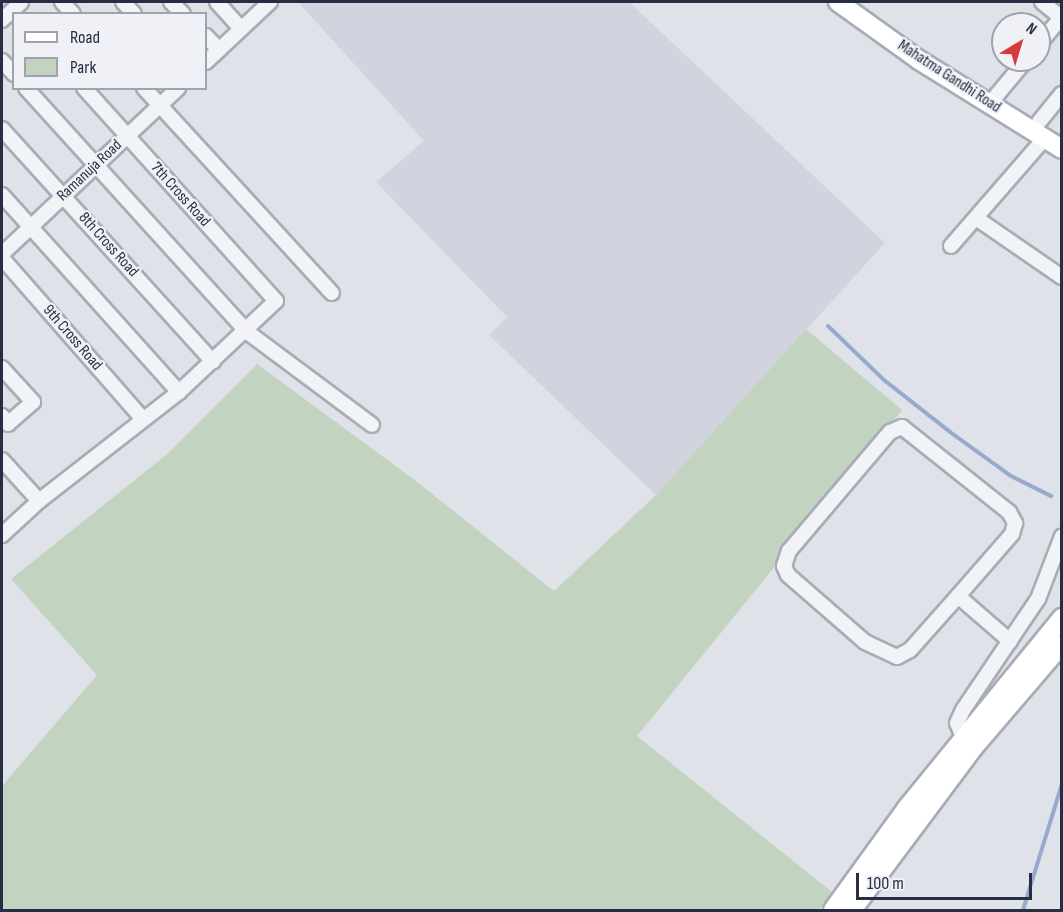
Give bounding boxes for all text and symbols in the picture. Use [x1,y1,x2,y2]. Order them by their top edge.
legend [12,12,207,90]
north arrow [991,12,1051,72]
text: N [1022,19,1040,39]
text: Road [70,27,100,48]
street label: Mahatma Gandhi Road [894,37,1004,117]
text: Park [70,57,96,78]
street label: Ramanuja Road [54,136,126,206]
street label: 7th Cross Road [146,159,214,231]
street label: 8th Cross Road [74,209,142,281]
street label: 9th Cross Road [38,301,106,375]
scale bar [859,861,1034,899]
text: 100 m [867,873,904,894]

